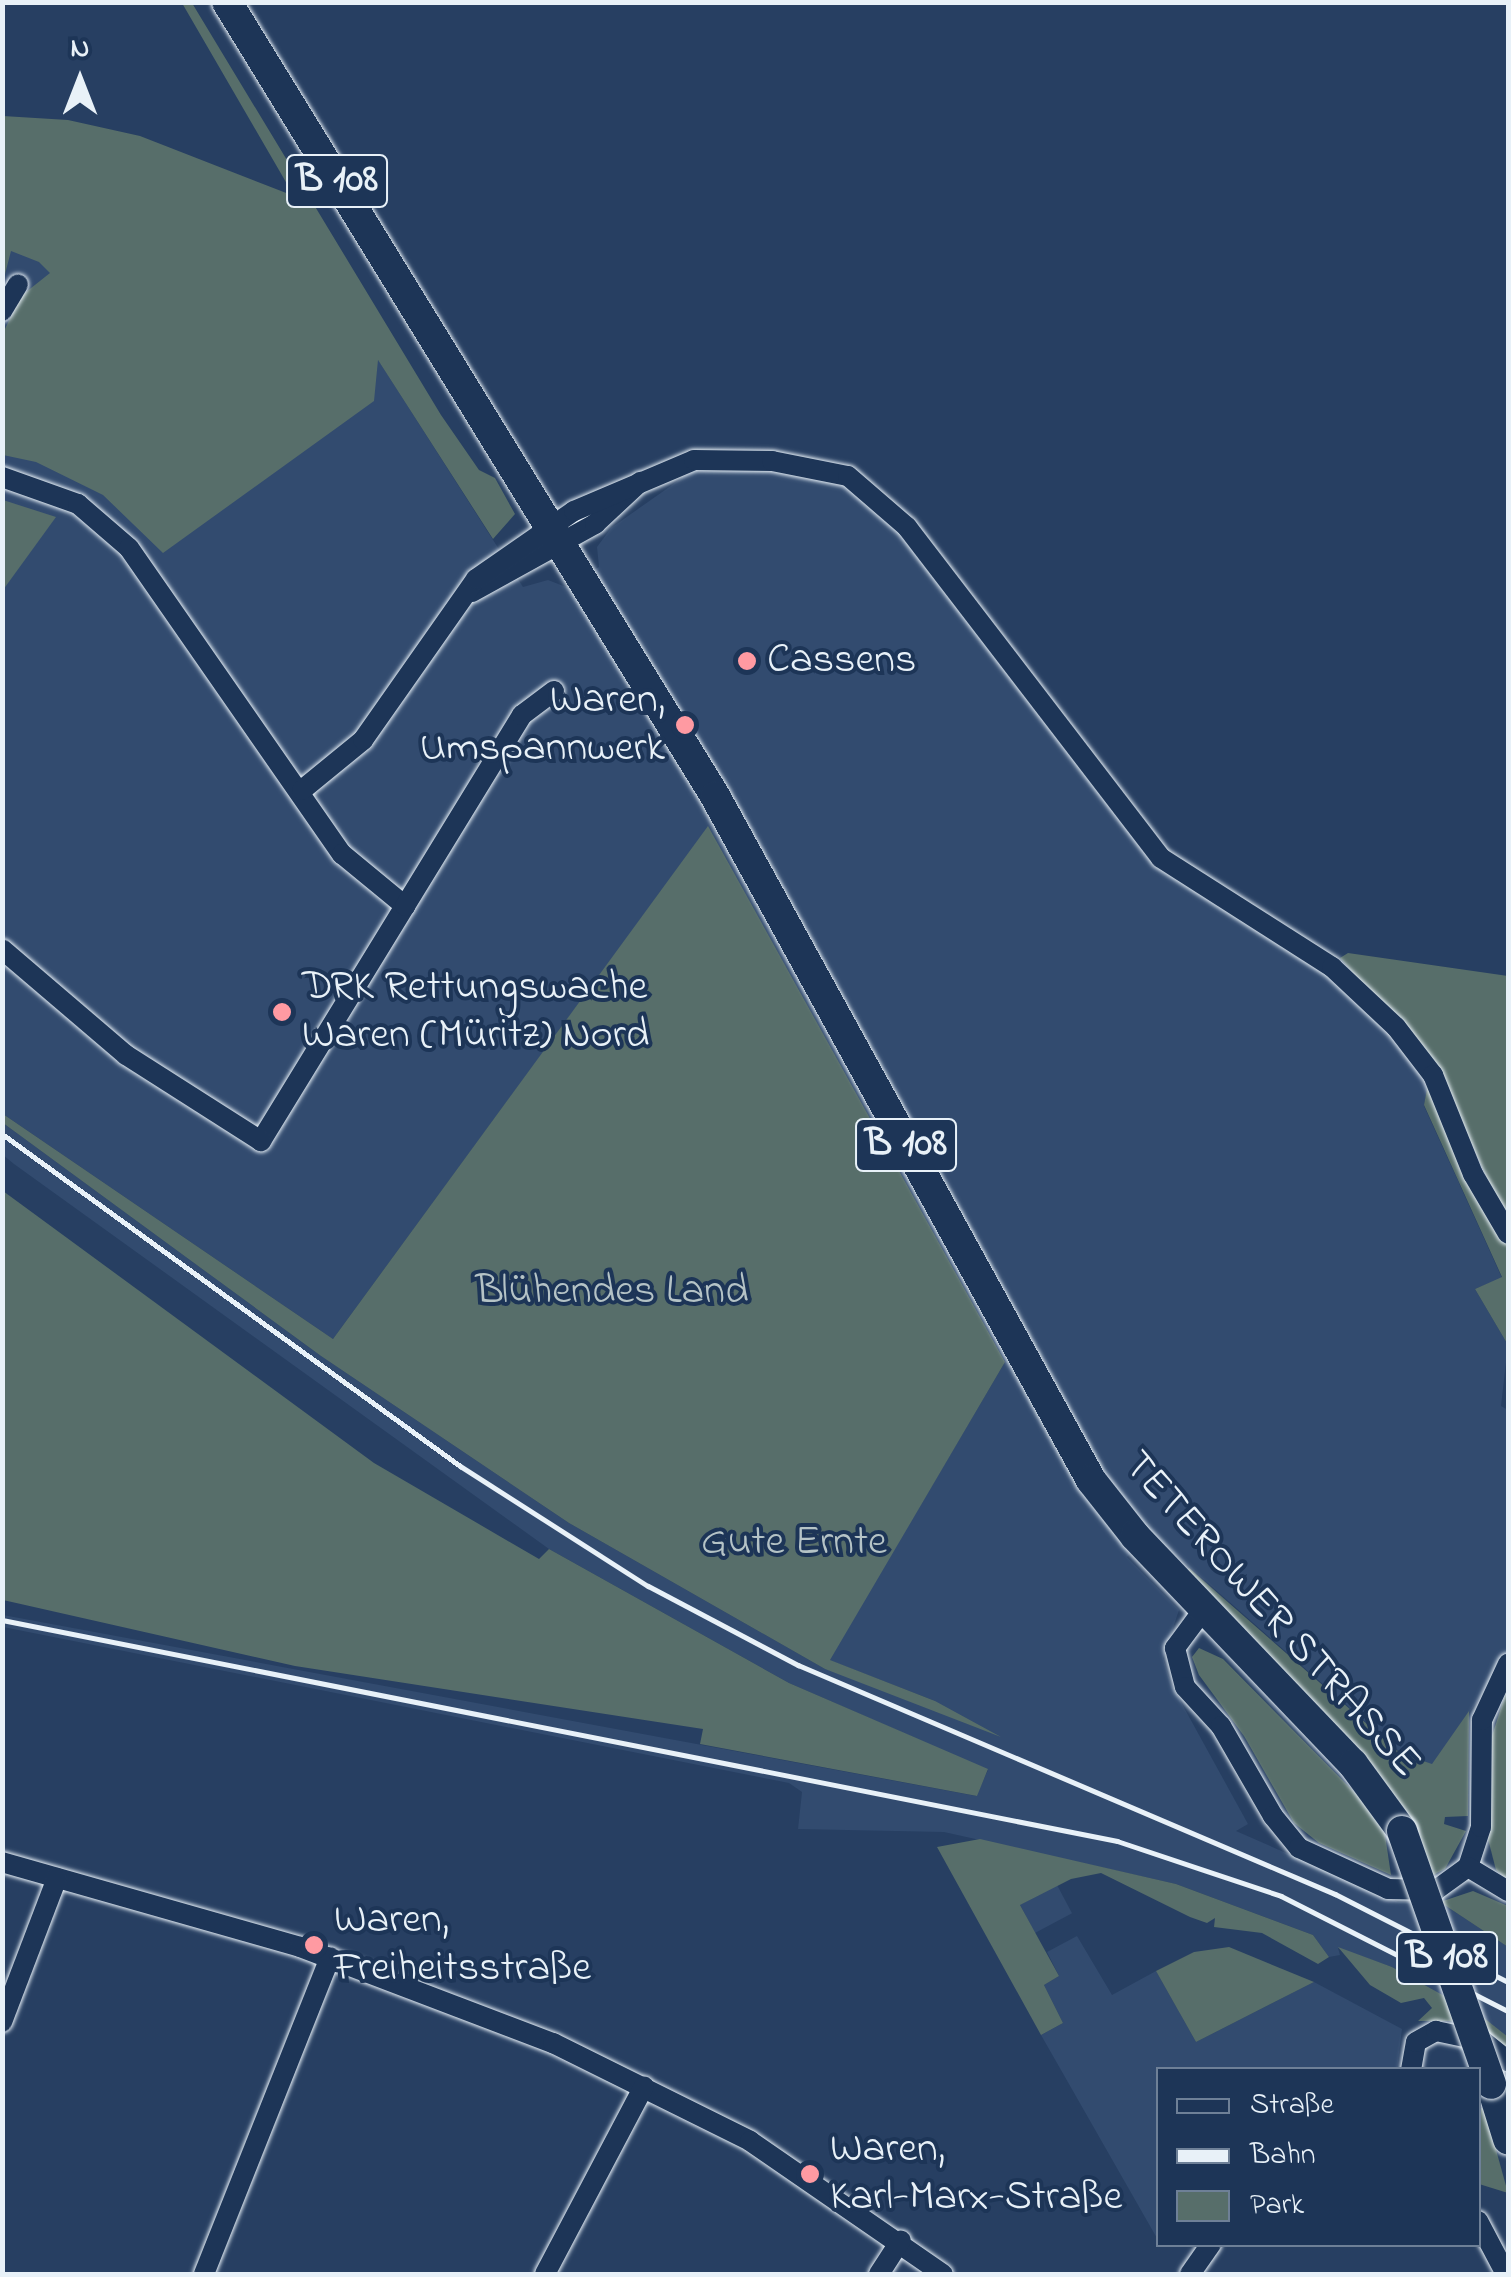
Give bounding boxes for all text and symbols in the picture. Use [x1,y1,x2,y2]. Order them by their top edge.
text: N [71,29,89,70]
north arrow [30,30,130,130]
road number: B 108 [284,146,390,216]
place label: Cassens [767,636,916,686]
marker: Cassens [736,650,758,672]
place label: Waren, Umspannwerk [420,676,665,774]
marker: Waren, Umspannwerk [674,714,696,736]
place label: DRK Rettungswache Waren (Müritz) Nord [302,963,649,1062]
marker: DRK Rettungswache Waren (Müritz) Nord [271,1001,293,1023]
road number: B 108 [854,1110,958,1180]
park label: Blühendes Land [476,1267,748,1317]
street label: TETEROWER STRASSE [1111,1442,1431,1788]
park label: Gute Ernte [701,1518,887,1568]
place label: Waren, Freiheitsstraße [334,1896,591,1994]
road number: B 108 [1394,1923,1500,1993]
marker: Waren, Freiheitsstraße [303,1934,325,1956]
legend [1156,2067,1481,2247]
text: Straße [1250,2084,1334,2128]
place label: Waren, Karl-Marx-Straße [830,2125,1122,2224]
text: Bahn [1250,2134,1315,2178]
marker: Waren, Karl-Marx-Straße [799,2163,821,2185]
text: Park [1250,2184,1304,2228]

